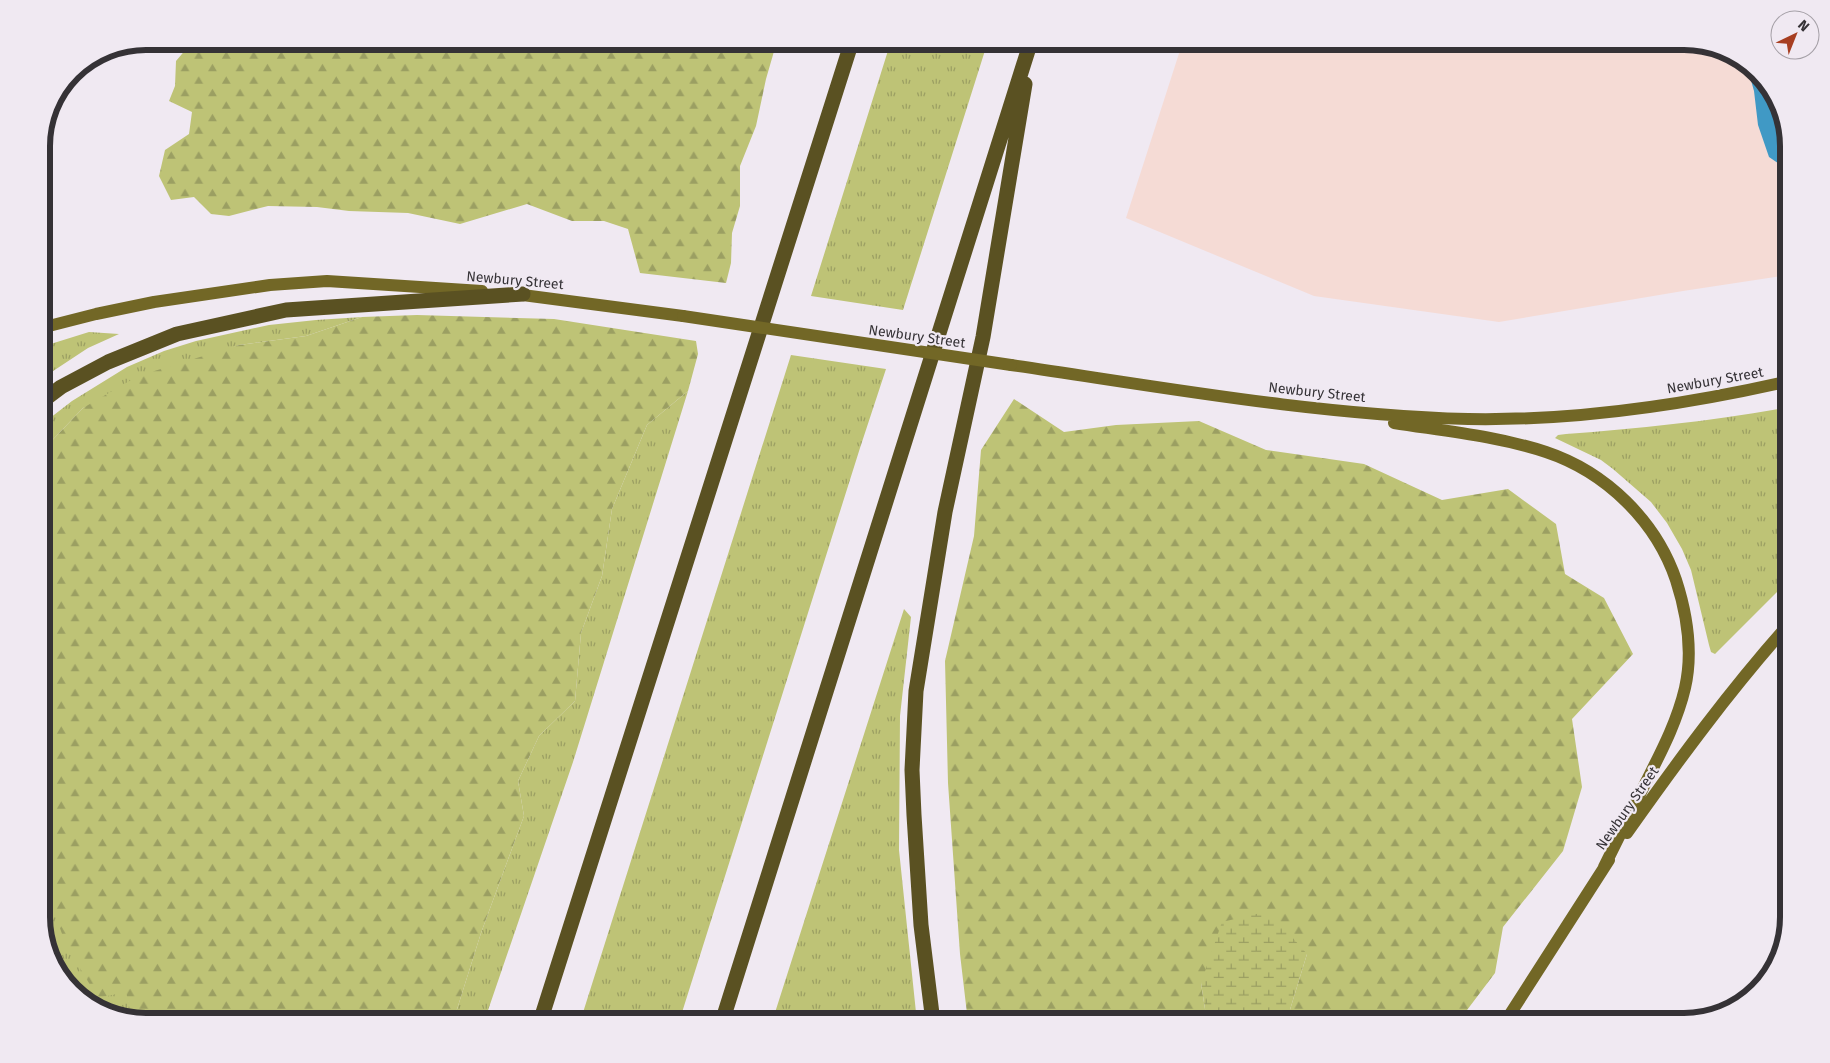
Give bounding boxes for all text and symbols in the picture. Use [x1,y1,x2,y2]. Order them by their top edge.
north arrow [1770,10,1820,60]
text: N [1794,16,1813,35]
street label: Newbury Street [466,268,565,293]
street label: Newbury Street [867,321,967,352]
street label: Newbury Street [1666,363,1766,397]
street label: Newbury Street [1267,379,1367,406]
street label: Newbury Street [1592,763,1663,853]

